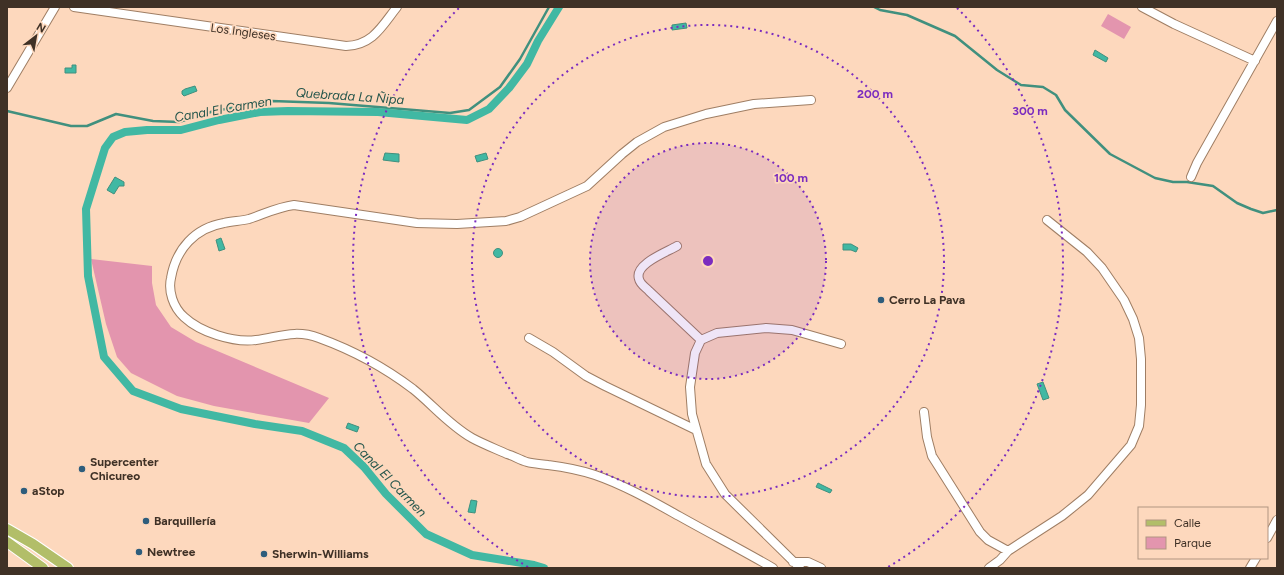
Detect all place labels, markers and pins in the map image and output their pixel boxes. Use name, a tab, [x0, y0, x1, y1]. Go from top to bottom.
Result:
centre of rings	[701, 254, 715, 268]
place label: Cerro La Pava	[889, 293, 965, 307]
marker: Cerro La Pava	[876, 295, 886, 305]
place label: Supercenter Chicureo	[90, 455, 159, 483]
marker: Supercenter Chicureo	[77, 464, 87, 474]
place label: aStop	[32, 484, 65, 498]
marker: aStop	[19, 486, 29, 496]
place label: Barquillería	[154, 514, 216, 528]
marker: Barquillería	[141, 516, 151, 526]
place label: Newtree	[147, 545, 196, 559]
marker: Newtree	[134, 547, 144, 557]
place label: Sherwin-Williams	[272, 547, 369, 561]
marker: Sherwin-Williams	[259, 549, 269, 559]

